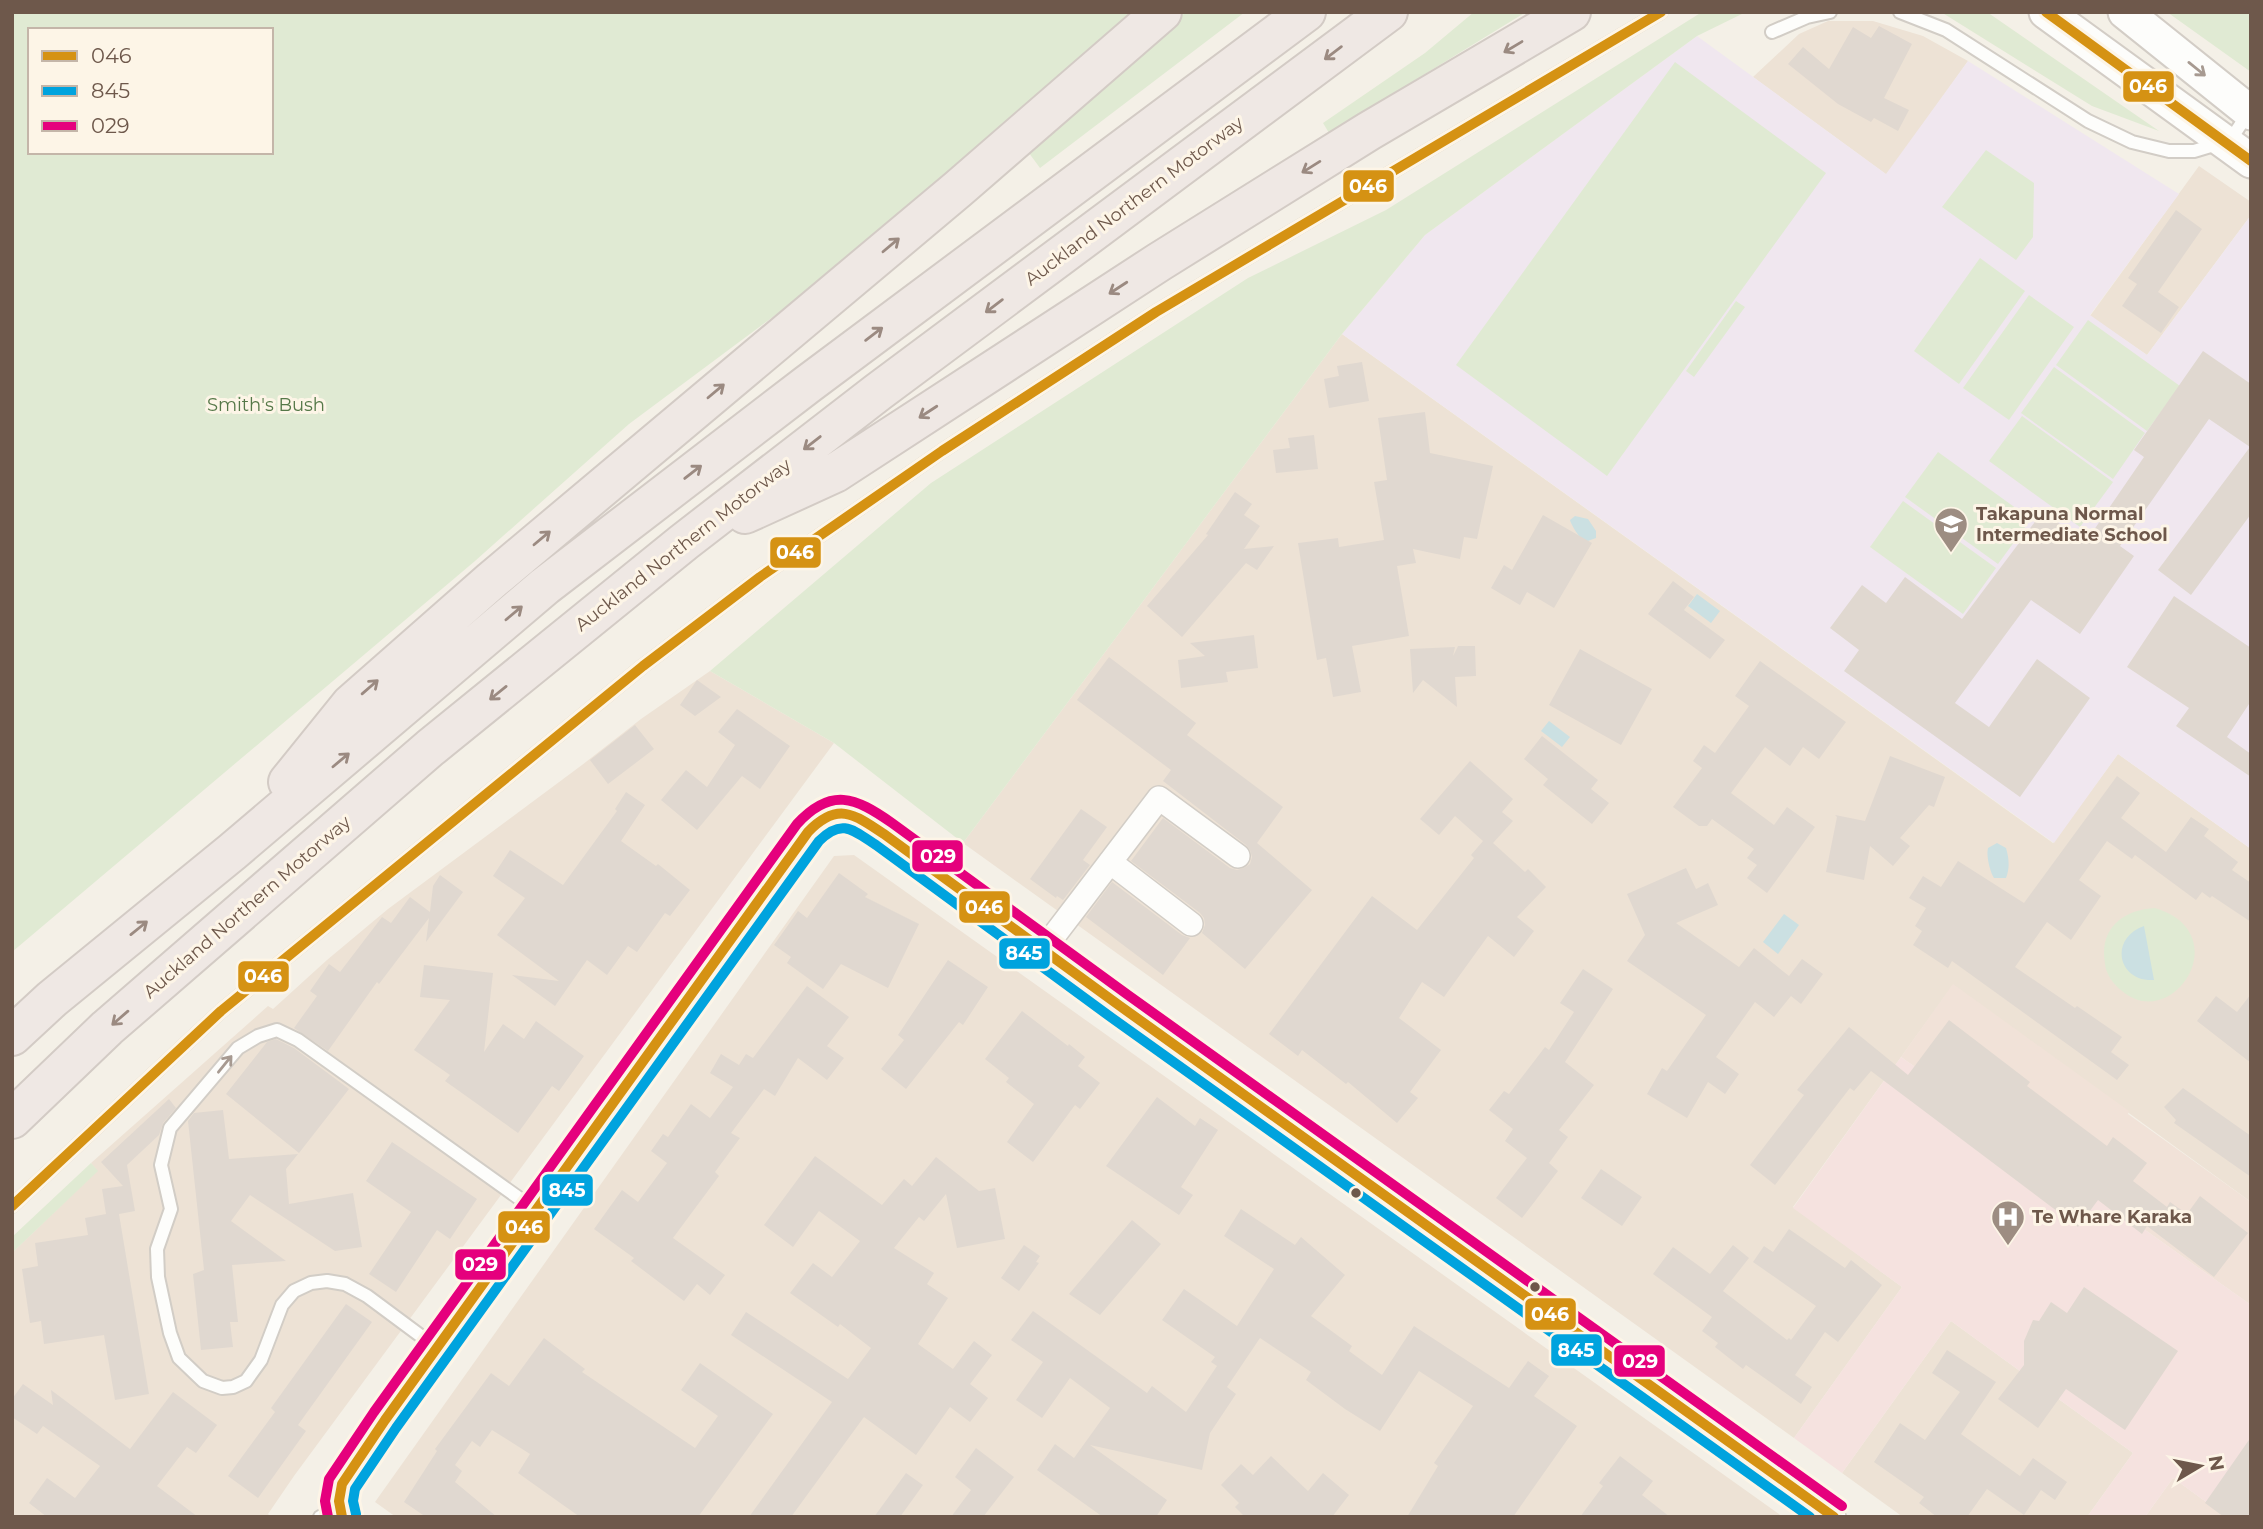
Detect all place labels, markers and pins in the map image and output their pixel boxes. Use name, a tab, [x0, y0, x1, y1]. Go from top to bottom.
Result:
place label: Takapuna Normal Intermediate School	[1976, 503, 2168, 546]
school or university icon: Takapuna Normal Intermediate School	[1932, 505, 1970, 554]
unlabelled marker	[1349, 1186, 1363, 1200]
hospital icon: Te Whare Karaka	[1989, 1198, 2027, 1247]
place label: Te Whare Karaka	[2032, 1206, 2192, 1228]
unlabelled marker	[1528, 1280, 1542, 1294]

